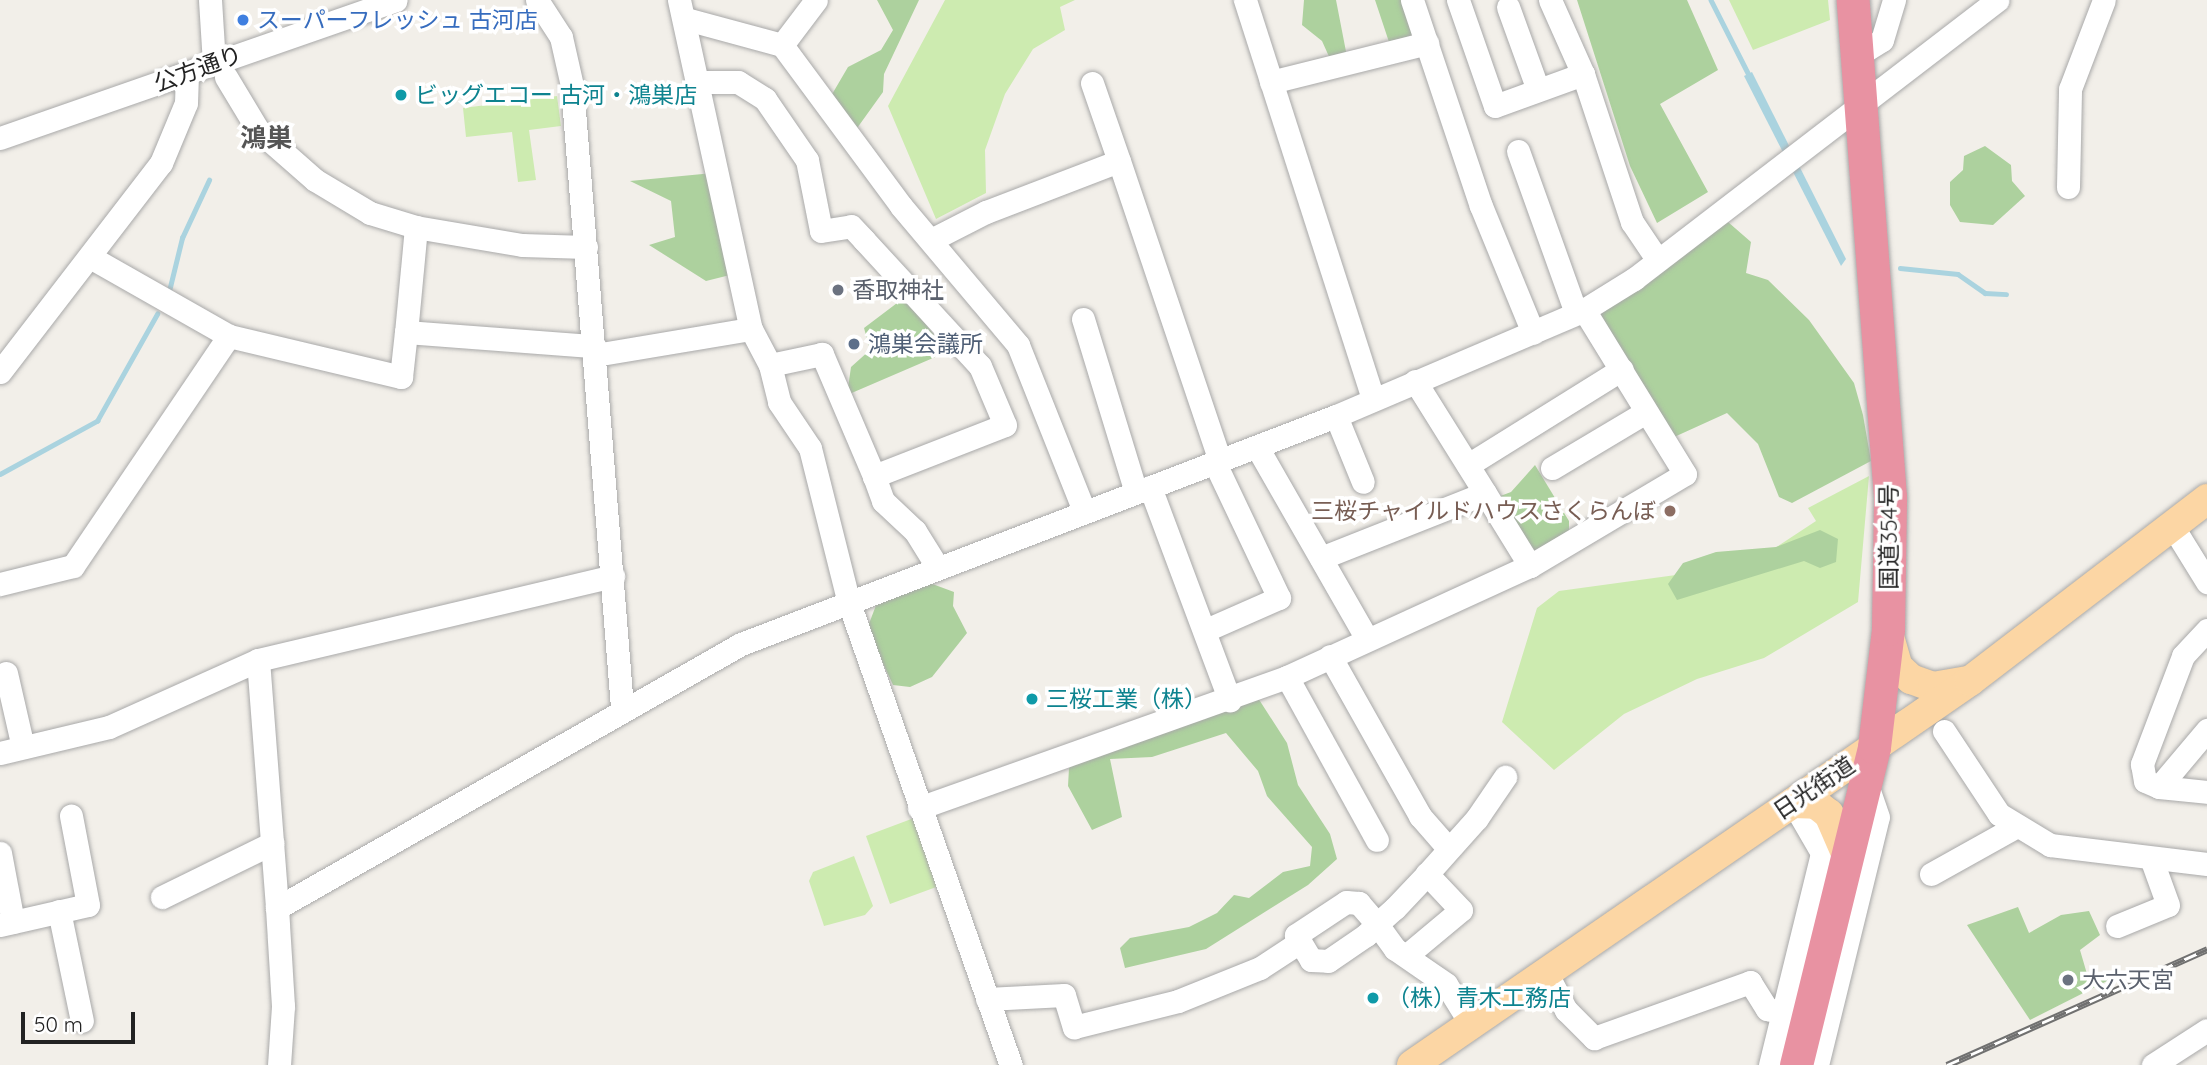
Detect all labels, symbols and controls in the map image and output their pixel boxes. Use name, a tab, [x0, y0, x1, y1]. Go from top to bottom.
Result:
place label: スーパーフレッシュ 古河店	[257, 6, 539, 34]
marker: スーパーフレッシュ 古河店	[235, 12, 251, 28]
street label: 公方通り	[150, 40, 246, 98]
place label: ビッグエコー 古河・鴻巣店	[415, 81, 697, 109]
marker: ビッグエコー 古河・鴻巣店	[393, 87, 409, 103]
district label: 鴻巣	[240, 122, 292, 154]
place label: 香取神社	[852, 276, 944, 304]
marker: 香取神社	[830, 282, 846, 298]
place label: 鴻巣会議所	[868, 330, 983, 358]
marker: 鴻巣会議所	[846, 336, 862, 352]
street label: 国道354号	[1875, 484, 1903, 590]
place label: 三桜チャイルドハウスさくらんぼ	[1311, 497, 1656, 525]
marker: 三桜チャイルドハウスさくらんぼ	[1662, 503, 1678, 519]
place label: 三桜工業（株）	[1046, 685, 1207, 713]
marker: 三桜工業（株）	[1024, 691, 1040, 707]
street label: 日光街道	[1768, 751, 1860, 825]
place label: 大六天宮	[2082, 966, 2174, 994]
marker: 大六天宮	[2060, 972, 2076, 988]
place label: （株）青木工務店	[1387, 984, 1571, 1012]
marker: （株）青木工務店	[1365, 990, 1381, 1006]
scale bar	[24, 998, 138, 1042]
text: 50 m	[34, 1011, 83, 1037]

